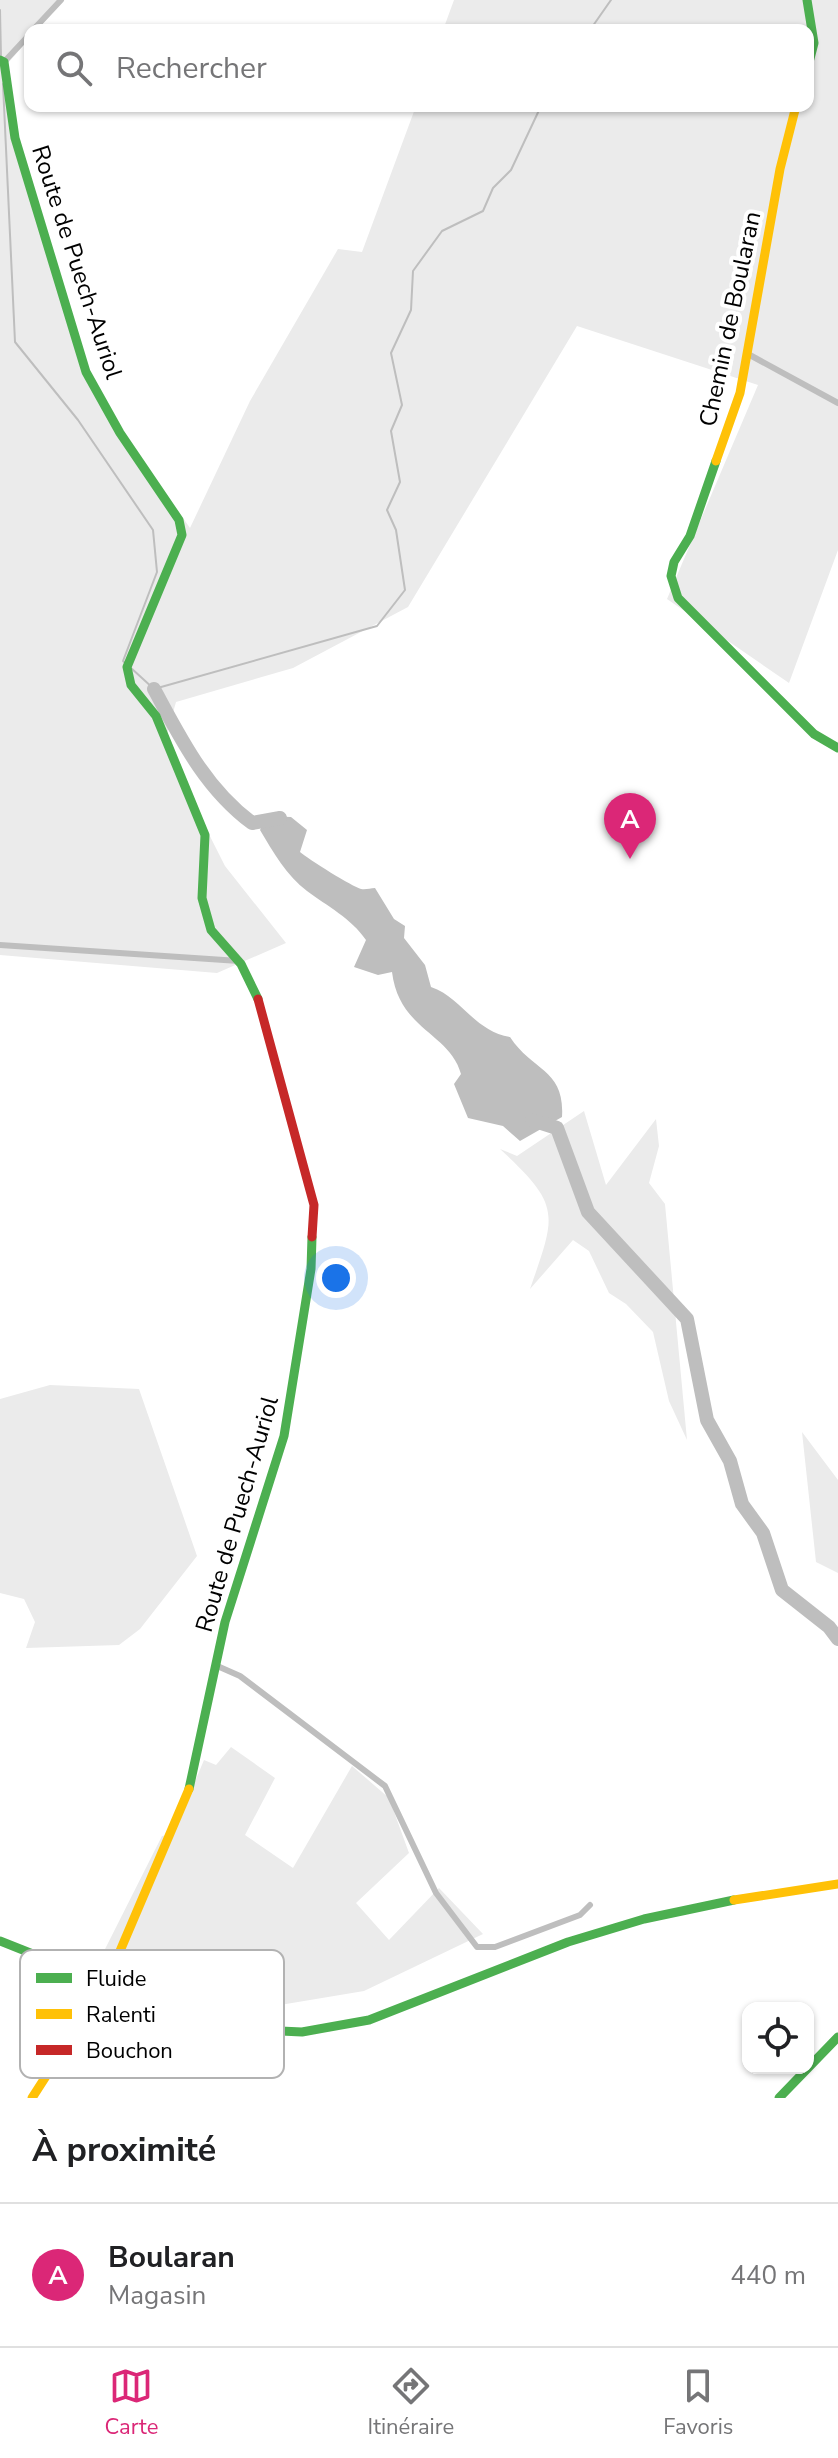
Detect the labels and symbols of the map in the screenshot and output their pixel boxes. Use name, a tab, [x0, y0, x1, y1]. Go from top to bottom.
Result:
street label: Route de Puech-Auriol	[24, 141, 130, 383]
street label: Chemin de Boularan	[692, 209, 768, 429]
pin: A	[604, 793, 656, 859]
your location	[316, 1258, 356, 1298]
street label: Route de Puech-Auriol	[188, 1392, 286, 1636]
legend	[20, 1950, 284, 2078]
text: Fluide	[86, 1964, 147, 1994]
text: Ralenti	[86, 2000, 156, 2030]
text: Bouchon	[86, 2036, 173, 2066]

